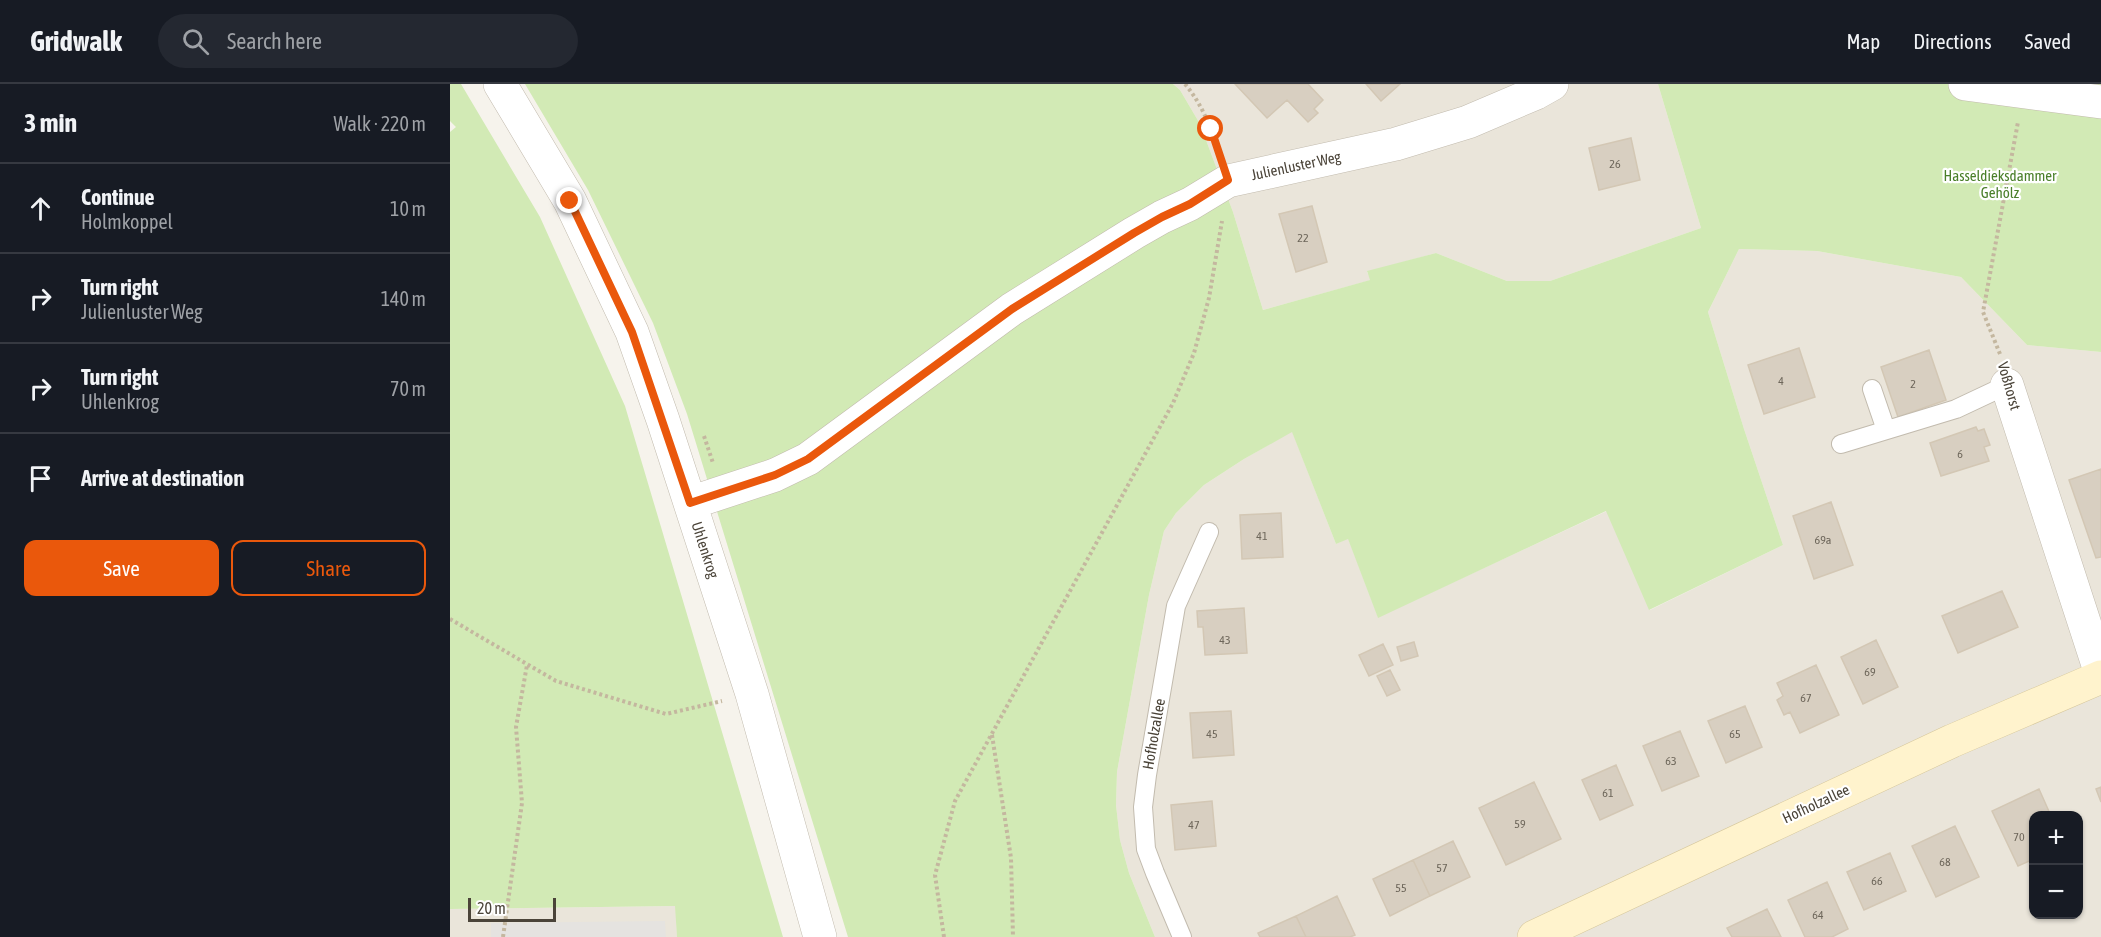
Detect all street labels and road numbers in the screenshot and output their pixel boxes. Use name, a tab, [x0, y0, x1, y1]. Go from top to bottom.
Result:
street label: Julienluster Weg	[1250, 148, 1343, 183]
street label: Voßhorst	[1995, 360, 2024, 412]
street label: Uhlenkrog	[688, 519, 723, 581]
street label: Hofholzallee	[1139, 697, 1168, 771]
street label: Hofholzallee	[1780, 781, 1852, 826]

